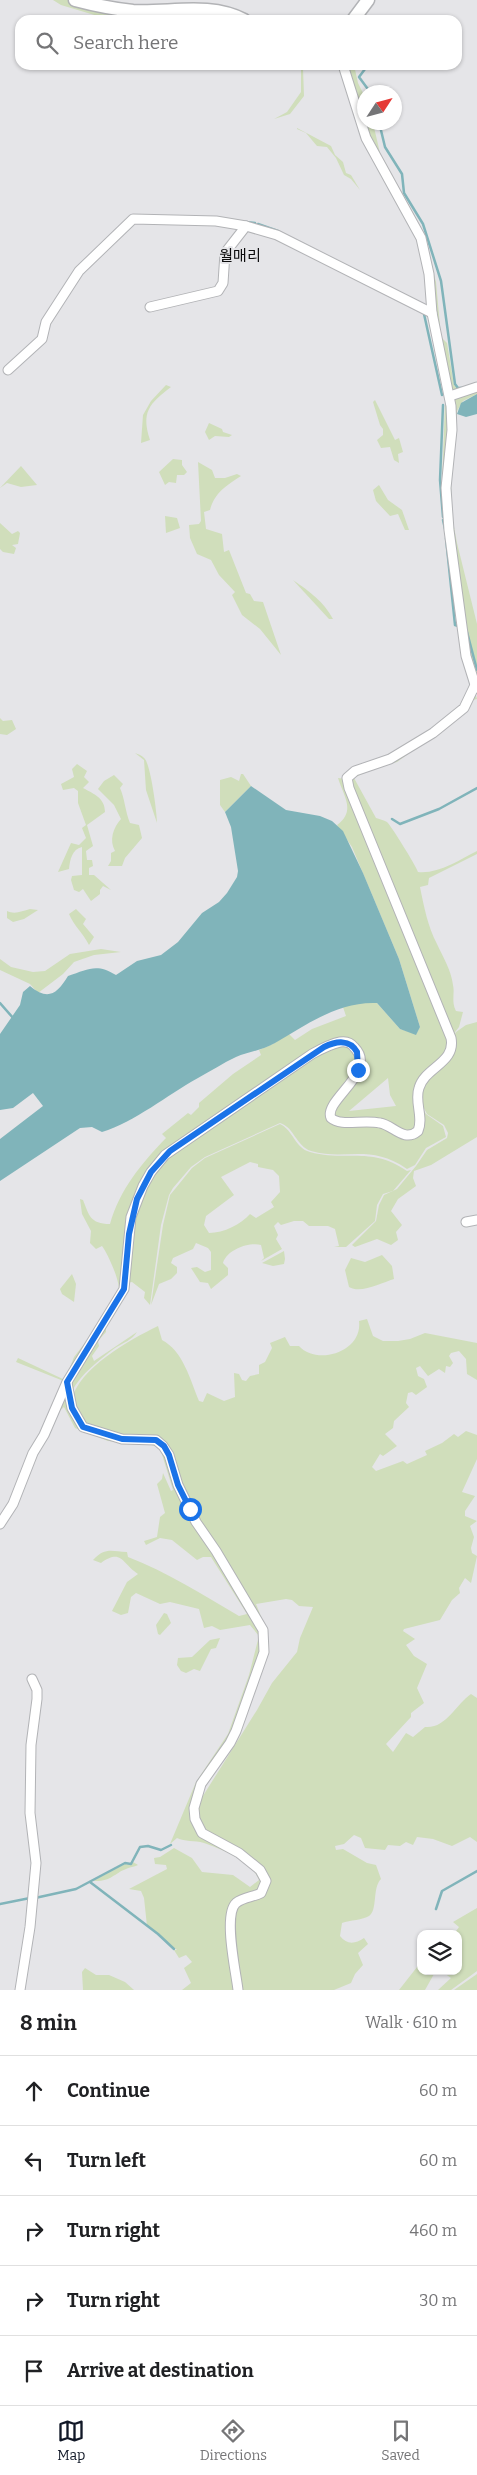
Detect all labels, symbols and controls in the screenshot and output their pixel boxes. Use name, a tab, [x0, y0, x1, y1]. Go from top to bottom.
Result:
search box	[15, 15, 462, 70]
icon: search	[33, 29, 61, 57]
text: Search here	[73, 31, 178, 54]
north arrow	[357, 85, 402, 130]
district label: 월매리	[219, 247, 261, 265]
route end	[347, 1059, 370, 1082]
route start	[179, 1498, 202, 1521]
map controls	[417, 1930, 462, 1975]
button: layers	[417, 1930, 462, 1975]
text: 8 min	[20, 2010, 77, 2036]
text: Walk · 610 m	[365, 2013, 457, 2032]
icon: ahead	[20, 2077, 48, 2105]
text: Continue	[67, 2079, 150, 2102]
text: 60 m	[419, 2081, 457, 2100]
icon: left	[20, 2147, 48, 2175]
text: Turn left	[67, 2149, 146, 2172]
text: 60 m	[419, 2151, 457, 2170]
icon: right	[20, 2217, 48, 2245]
text: Turn right	[67, 2219, 160, 2242]
text: 460 m	[410, 2221, 457, 2240]
icon: right	[20, 2287, 48, 2315]
text: Turn right	[67, 2289, 160, 2312]
text: 30 m	[419, 2291, 457, 2310]
icon: arrive	[20, 2357, 48, 2385]
text: Arrive at destination	[67, 2359, 254, 2382]
tab: Map	[57, 2417, 85, 2464]
tab: Directions	[200, 2417, 267, 2464]
tab: Saved	[381, 2417, 420, 2464]

